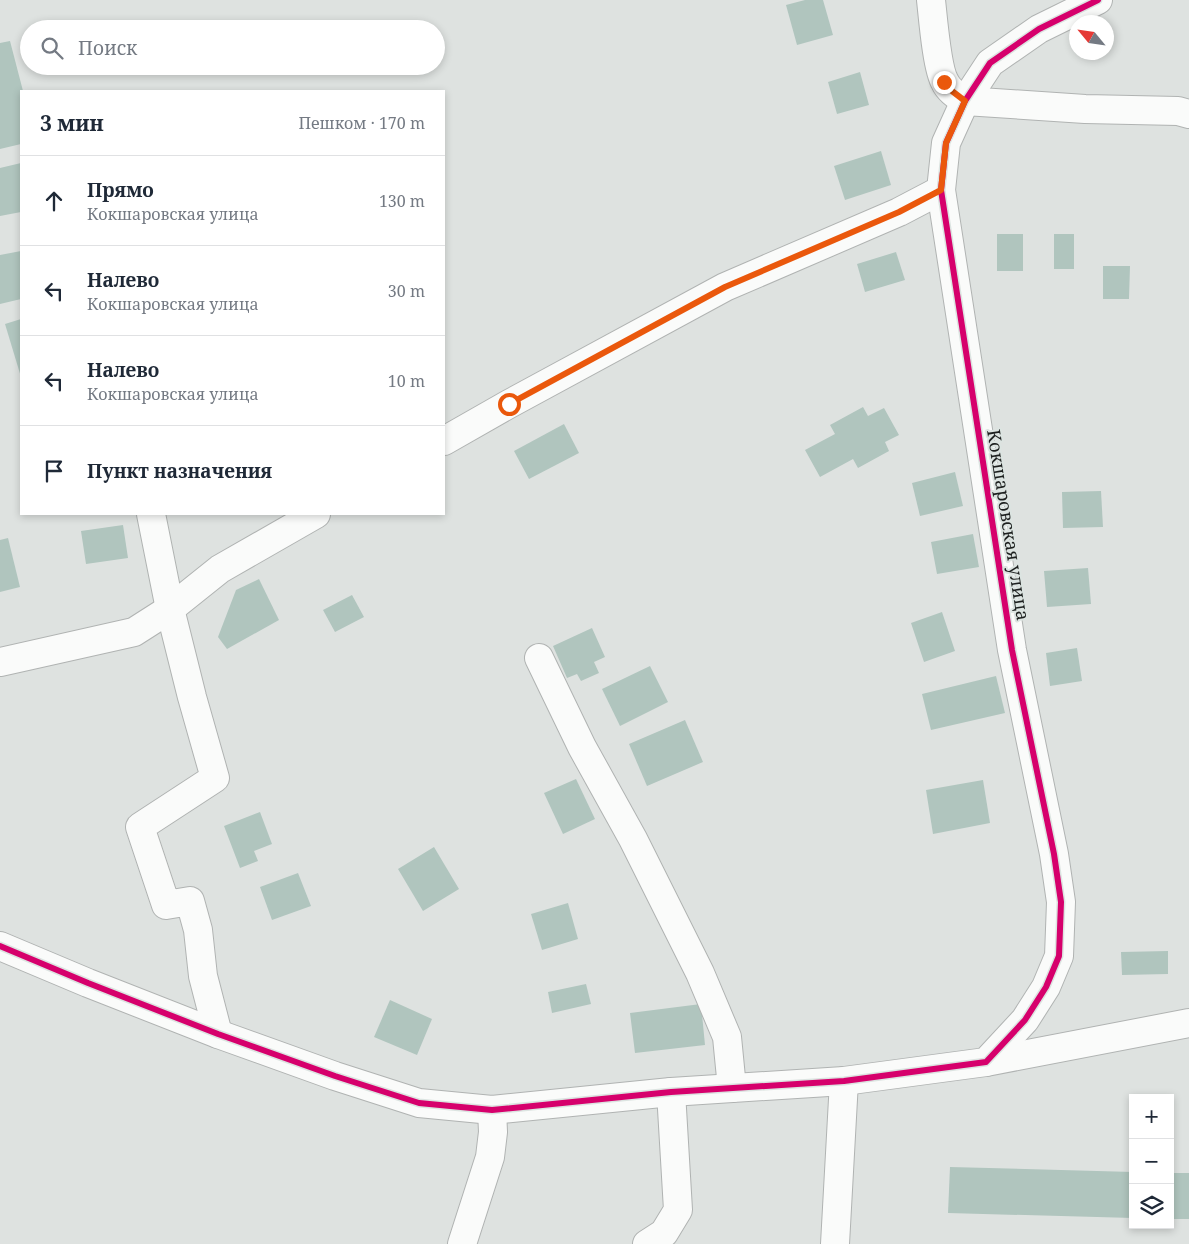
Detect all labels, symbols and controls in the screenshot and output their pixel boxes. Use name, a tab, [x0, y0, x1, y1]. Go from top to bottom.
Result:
north arrow	[1069, 15, 1114, 60]
search box	[20, 20, 445, 75]
icon: search	[38, 34, 66, 62]
text: Поиск	[78, 35, 137, 61]
route end	[933, 71, 956, 94]
text: 3 мин	[40, 109, 104, 137]
text: Пешком · 170 m	[298, 112, 425, 134]
text: Прямо	[87, 177, 154, 203]
icon: ahead	[40, 187, 68, 215]
text: 130 m	[379, 190, 425, 212]
text: Кокшаровская улица	[87, 203, 259, 225]
text: Налево	[87, 267, 159, 293]
icon: left	[40, 277, 68, 305]
text: 30 m	[388, 280, 425, 302]
text: Кокшаровская улица	[87, 293, 259, 315]
text: Налево	[87, 357, 159, 383]
icon: left	[40, 367, 68, 395]
text: 10 m	[388, 370, 425, 392]
text: Кокшаровская улица	[87, 383, 259, 405]
route start	[498, 393, 521, 416]
street label: Кокшаровская улица	[982, 428, 1036, 622]
icon: arrive	[40, 457, 68, 485]
text: Пункт назначения	[87, 458, 272, 484]
map controls	[1129, 1094, 1174, 1229]
button: +	[1129, 1094, 1174, 1139]
button: −	[1129, 1139, 1174, 1184]
button: layers	[1129, 1184, 1174, 1229]

